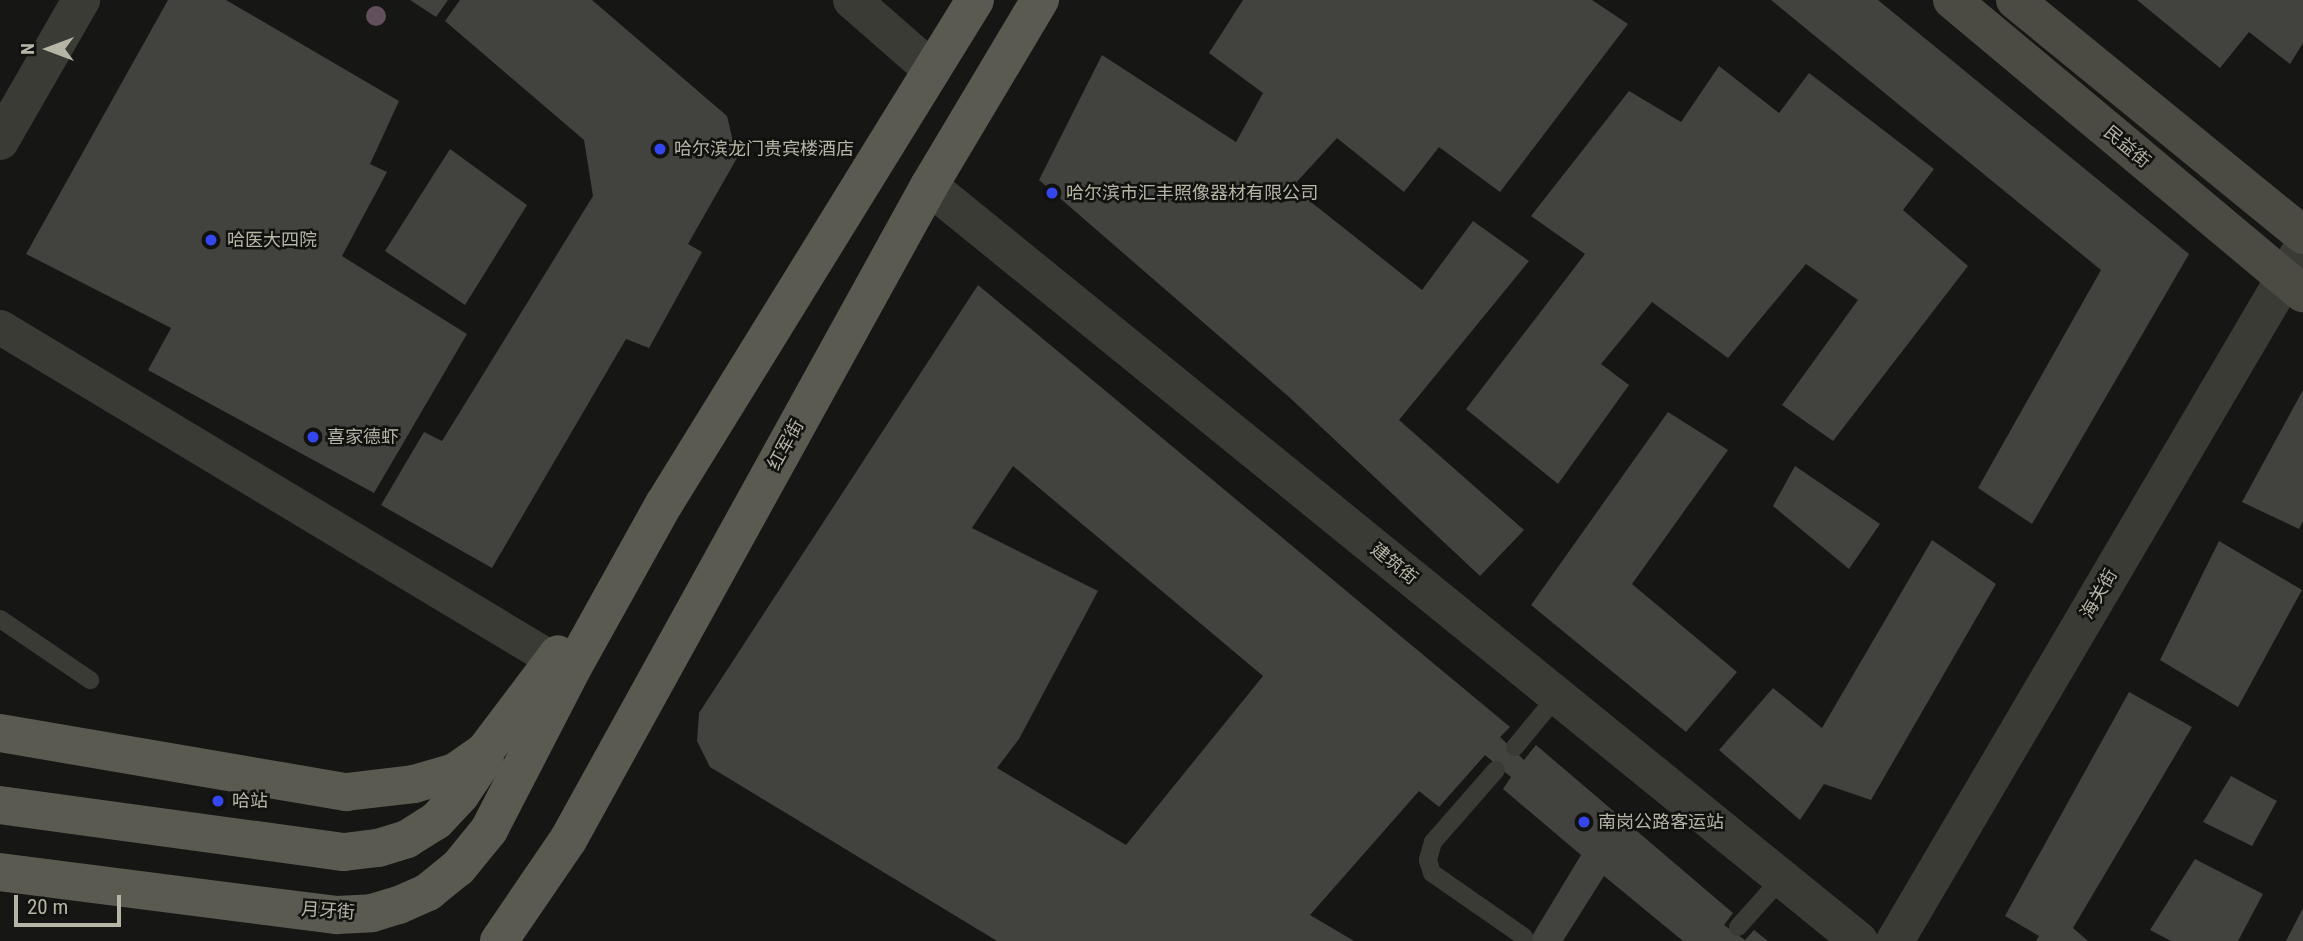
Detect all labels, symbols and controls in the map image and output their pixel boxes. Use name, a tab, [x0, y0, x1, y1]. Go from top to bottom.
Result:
north arrow	[14, 14, 84, 84]
text: N	[16, 43, 39, 55]
street label: 民益街	[2099, 121, 2155, 173]
place label: 哈尔滨龙门贵宾楼酒店	[674, 138, 854, 160]
marker: 哈尔滨龙门贵宾楼酒店	[652, 141, 668, 157]
place label: 哈尔滨市汇丰照像器材有限公司	[1066, 182, 1318, 204]
marker: 哈尔滨市汇丰照像器材有限公司	[1044, 185, 1060, 201]
place label: 哈医大四院	[227, 229, 317, 251]
marker: 哈医大四院	[201, 230, 221, 250]
street label: 红军街	[763, 416, 809, 474]
place label: 喜家德虾	[327, 426, 399, 448]
marker: 喜家德虾	[305, 429, 321, 445]
street label: 建筑街	[1366, 539, 1422, 589]
street label: 海关街	[2076, 565, 2122, 623]
place label: 哈站	[232, 790, 268, 812]
marker: 哈站	[210, 793, 226, 809]
place label: 南岗公路客运站	[1598, 811, 1724, 833]
marker: 南岗公路客运站	[1576, 814, 1592, 830]
scale bar	[18, 881, 124, 925]
text: 20 m	[27, 895, 68, 919]
street label: 月牙街	[300, 898, 356, 924]

